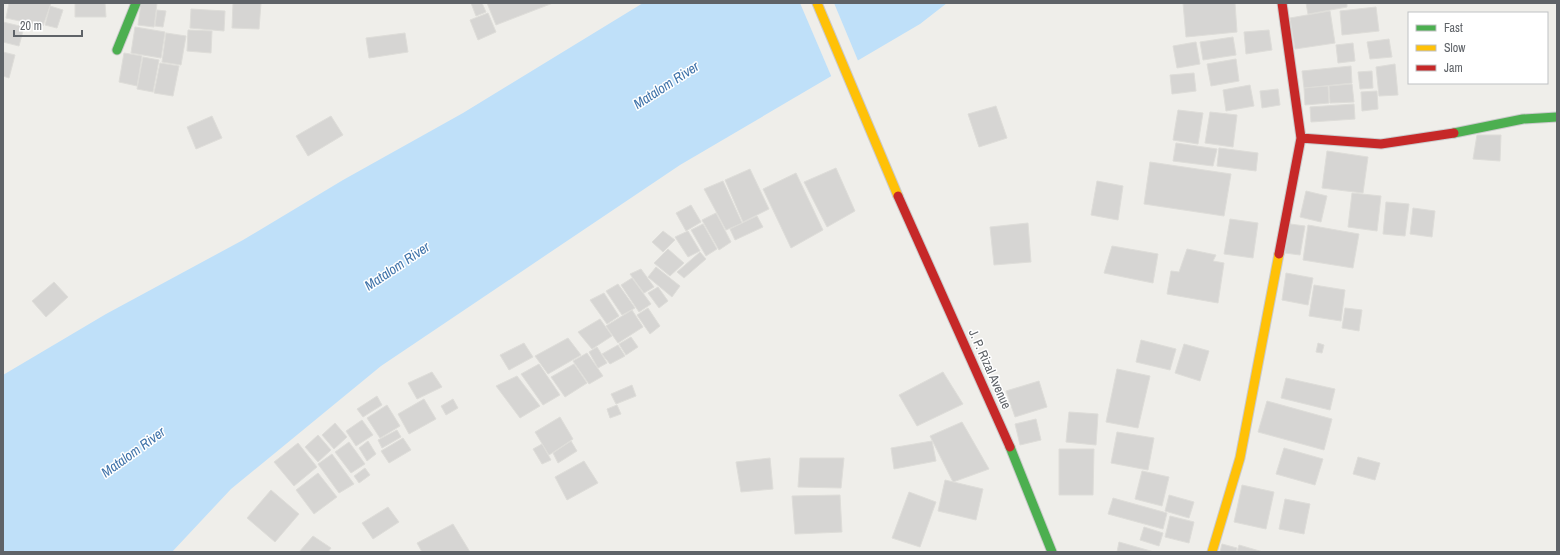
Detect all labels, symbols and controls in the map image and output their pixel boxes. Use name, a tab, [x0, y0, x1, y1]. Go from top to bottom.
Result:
scale bar	[14, 12, 82, 38]
legend	[1408, 12, 1548, 84]
text: 20 m	[20, 18, 42, 34]
text: Fast	[1444, 20, 1463, 36]
text: Slow	[1444, 40, 1466, 56]
water label: Matalom River	[630, 56, 703, 113]
text: Jam	[1444, 60, 1463, 76]
water label: Matalom River	[361, 237, 434, 294]
street label: J. P. Rizal Avenue	[965, 326, 1015, 412]
water label: Matalom River	[98, 422, 169, 481]

